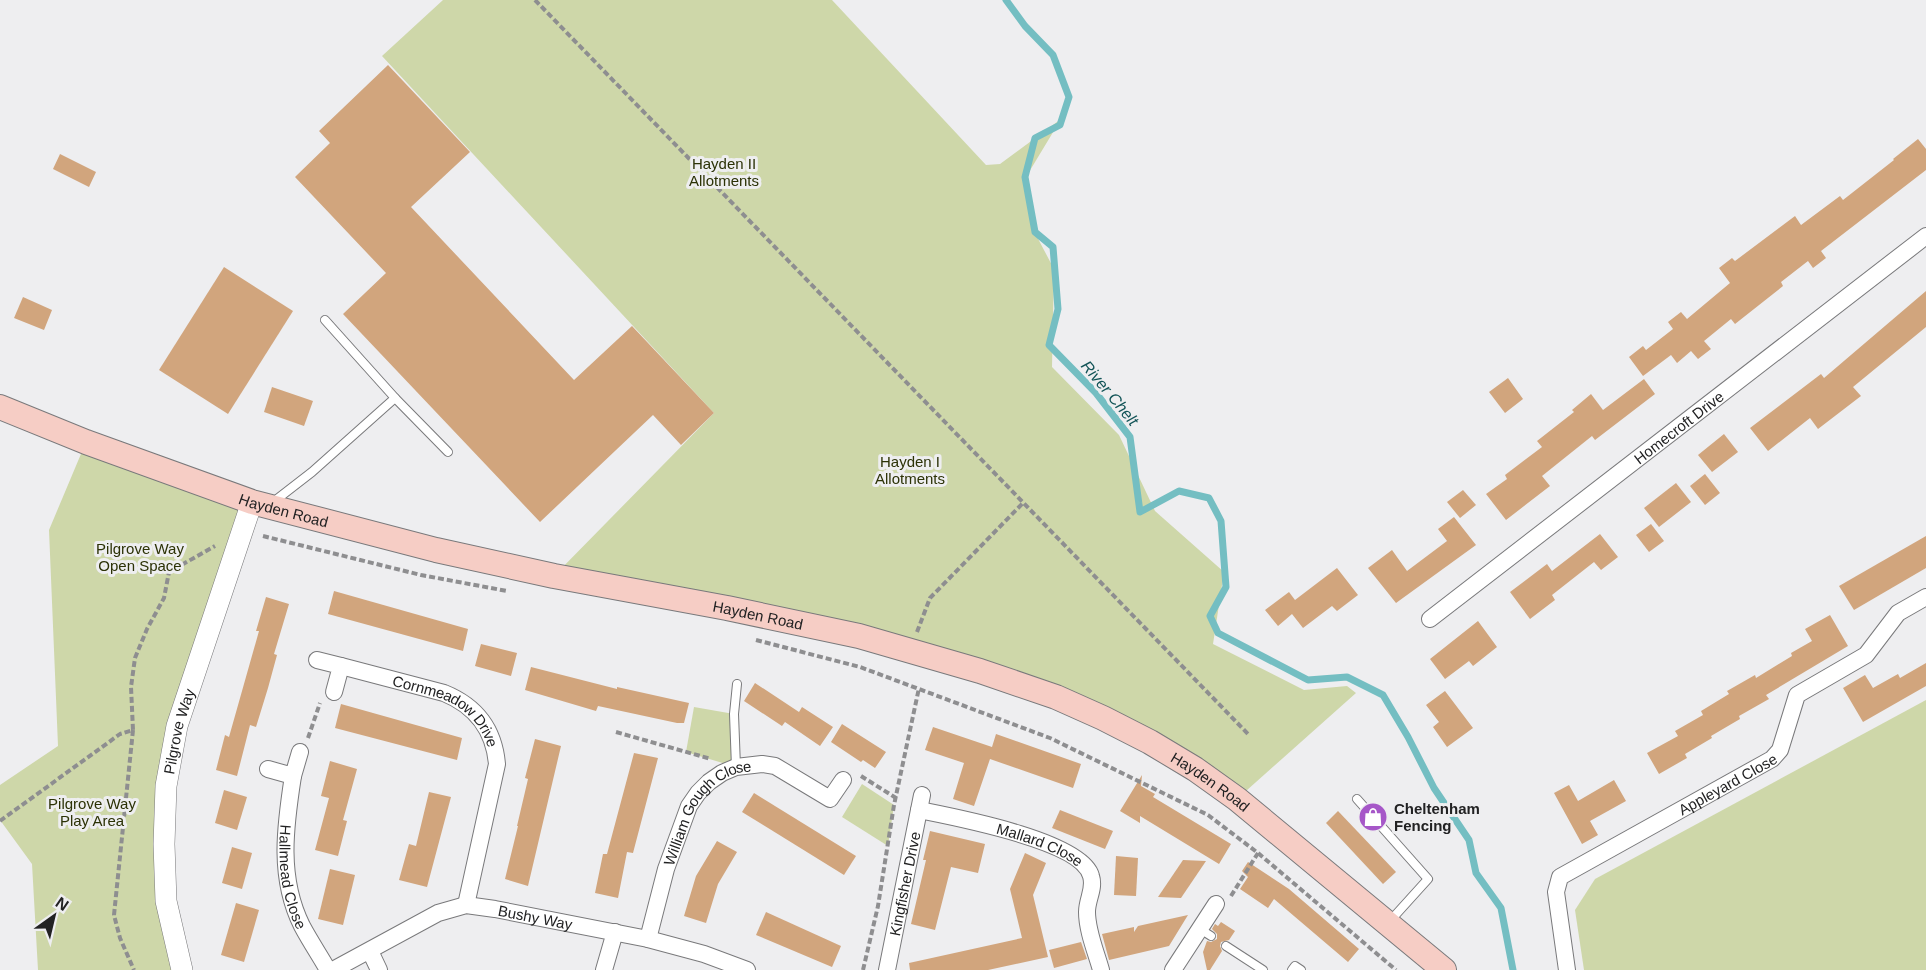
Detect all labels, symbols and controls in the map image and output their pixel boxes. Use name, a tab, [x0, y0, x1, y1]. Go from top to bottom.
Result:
park label: Hayden II Allotments	[689, 155, 759, 189]
water label: River Chelt	[1078, 357, 1142, 429]
street label: Homecroft Drive	[1630, 387, 1727, 467]
park label: Hayden I Allotments	[875, 453, 945, 487]
street label: Hayden Road	[237, 490, 330, 530]
park label: Pilgrove Way Open Space	[96, 540, 184, 574]
street label: Hayden Road	[712, 597, 805, 632]
street label: Cornmeadow Drive	[391, 671, 502, 749]
street label: Pilgrove Way	[160, 686, 198, 776]
street label: Hayden Road	[1168, 748, 1253, 814]
street label: Appleyard Close	[1675, 750, 1780, 818]
street label: William Gough Close	[660, 757, 752, 868]
park label: Pilgrove Way Play Area	[48, 795, 136, 829]
place label: Cheltenham Fencing	[1394, 800, 1480, 834]
shop icon: Cheltenham Fencing	[1357, 801, 1389, 833]
street label: Mallard Close	[995, 819, 1087, 869]
street label: Hallmead Close	[277, 824, 311, 932]
street label: Kingfisher Drive	[886, 830, 923, 937]
north arrow	[24, 886, 84, 946]
text: N	[53, 894, 72, 914]
street label: Bushy Way	[497, 901, 574, 933]

